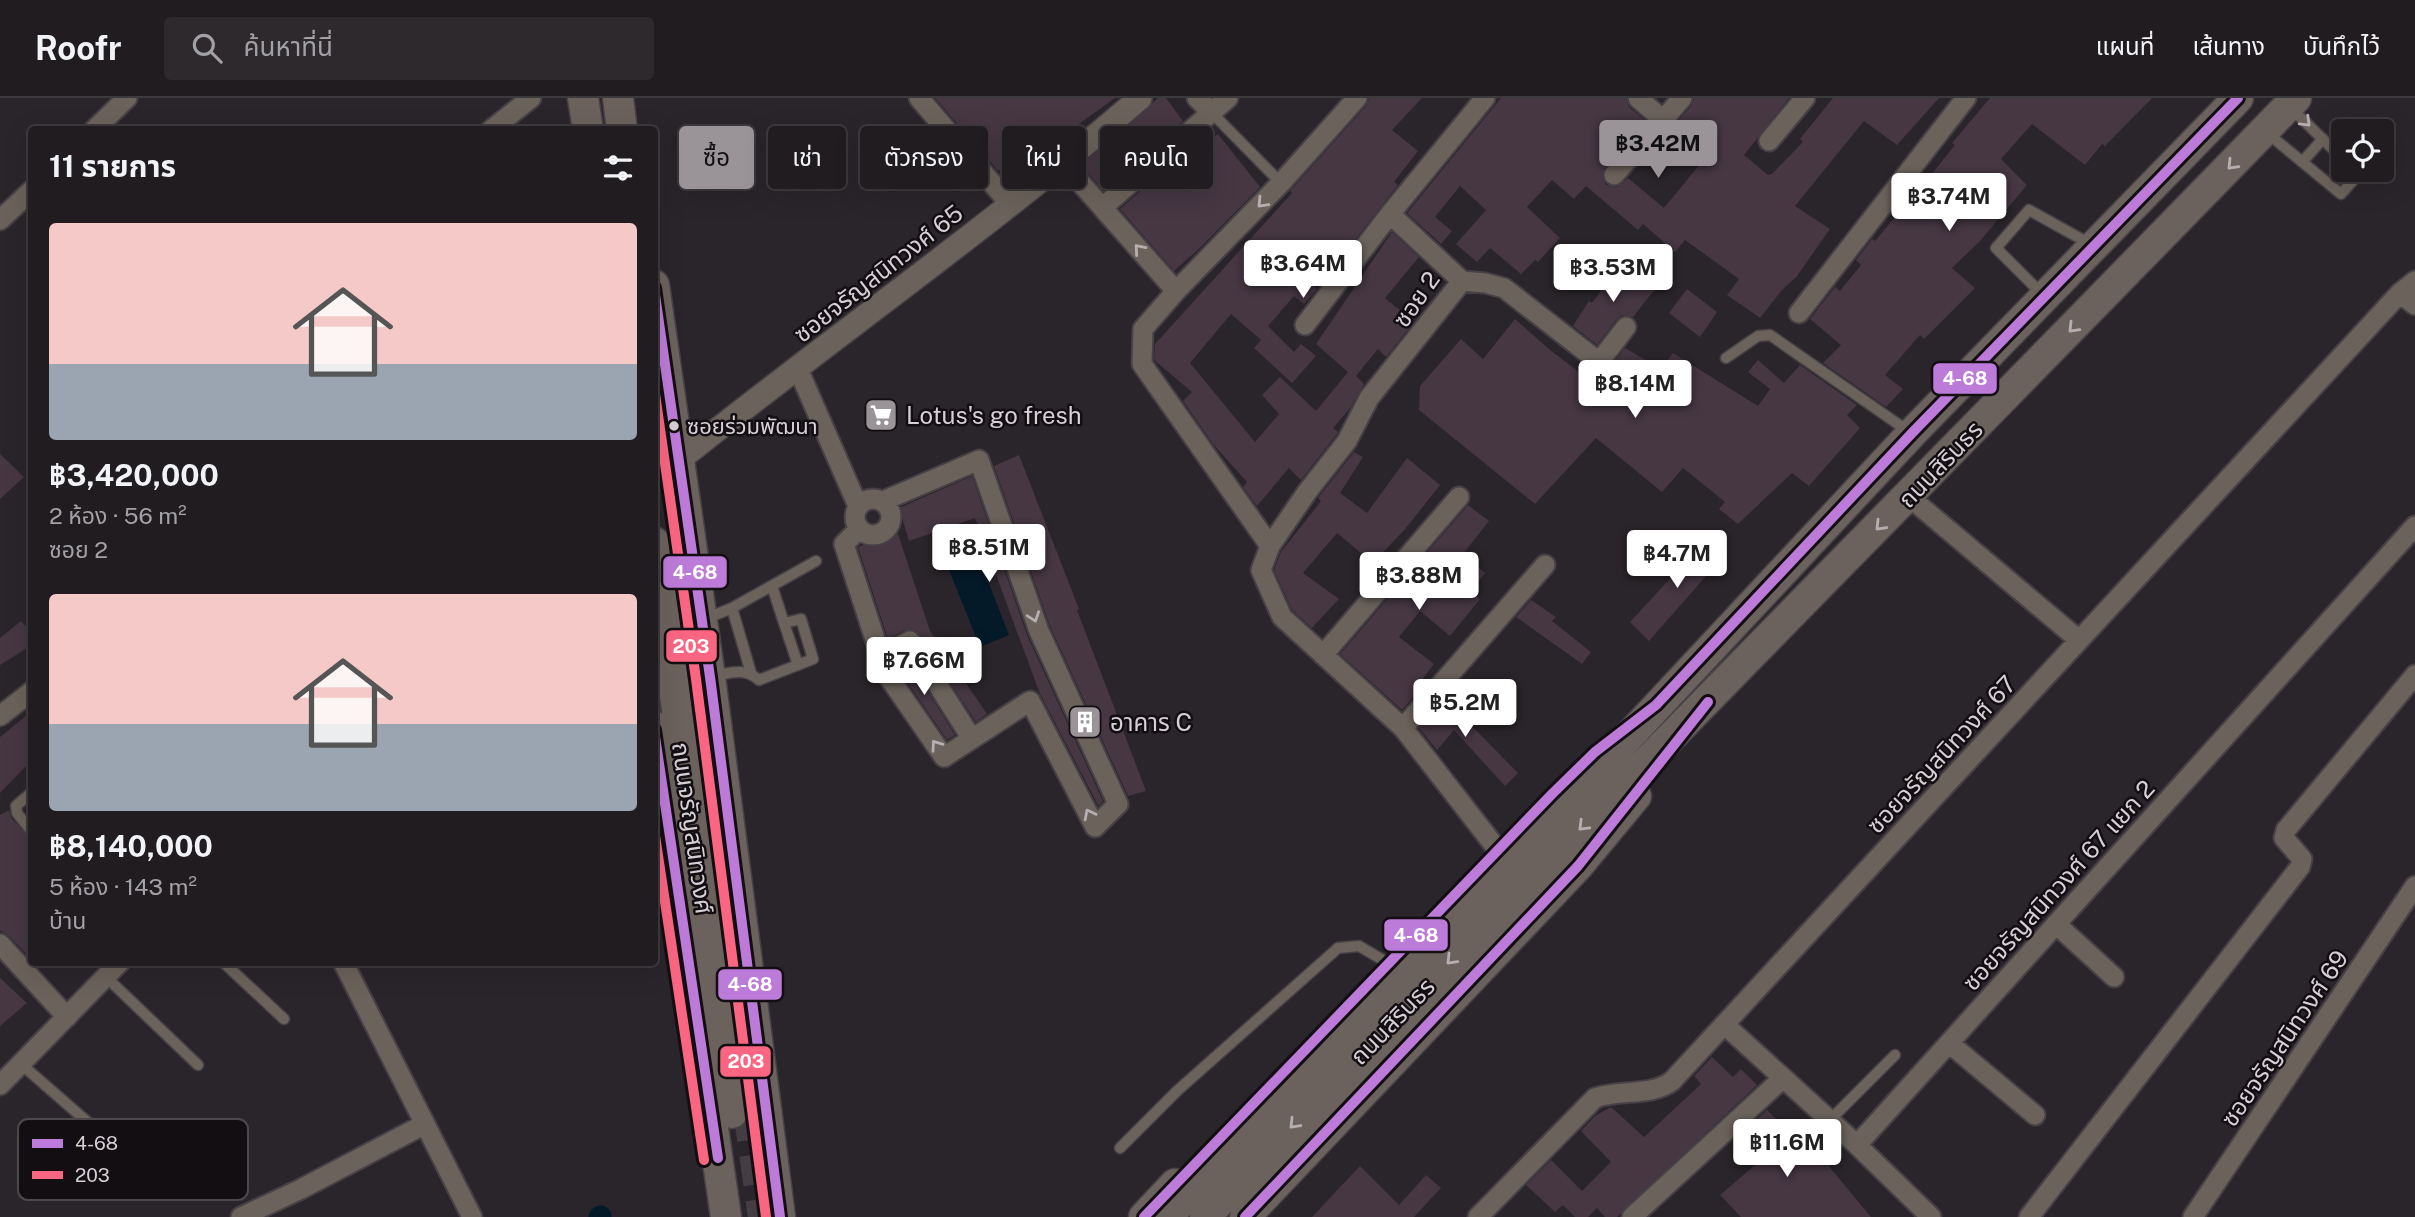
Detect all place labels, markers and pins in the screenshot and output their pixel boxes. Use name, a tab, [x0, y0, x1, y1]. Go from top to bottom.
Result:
pin: ฿3.42M	[1601, 120, 1715, 180]
pin: ฿3.74M	[1892, 174, 2006, 233]
pin: ฿3.64M	[1246, 240, 1360, 300]
pin: ฿3.53M	[1556, 244, 1670, 304]
pin: ฿8.14M	[1578, 360, 1692, 420]
supermarket icon: Lotus's go fresh	[862, 396, 900, 434]
place label: Lotus's go fresh	[906, 401, 1082, 429]
place label: ซอยร่วมพัฒนา	[687, 413, 818, 439]
marker: ซอยร่วมพัฒนา	[667, 419, 681, 433]
pin: ฿8.51M	[932, 524, 1046, 584]
pin: ฿4.7M	[1628, 531, 1726, 590]
pin: ฿3.88M	[1362, 552, 1476, 612]
pin: ฿7.66M	[867, 638, 981, 697]
pin: ฿5.2M	[1416, 680, 1514, 739]
building icon: อาคาร C	[1066, 703, 1104, 741]
place label: อาคาร C	[1110, 708, 1192, 736]
pin: ฿11.6M	[1730, 1119, 1844, 1179]

